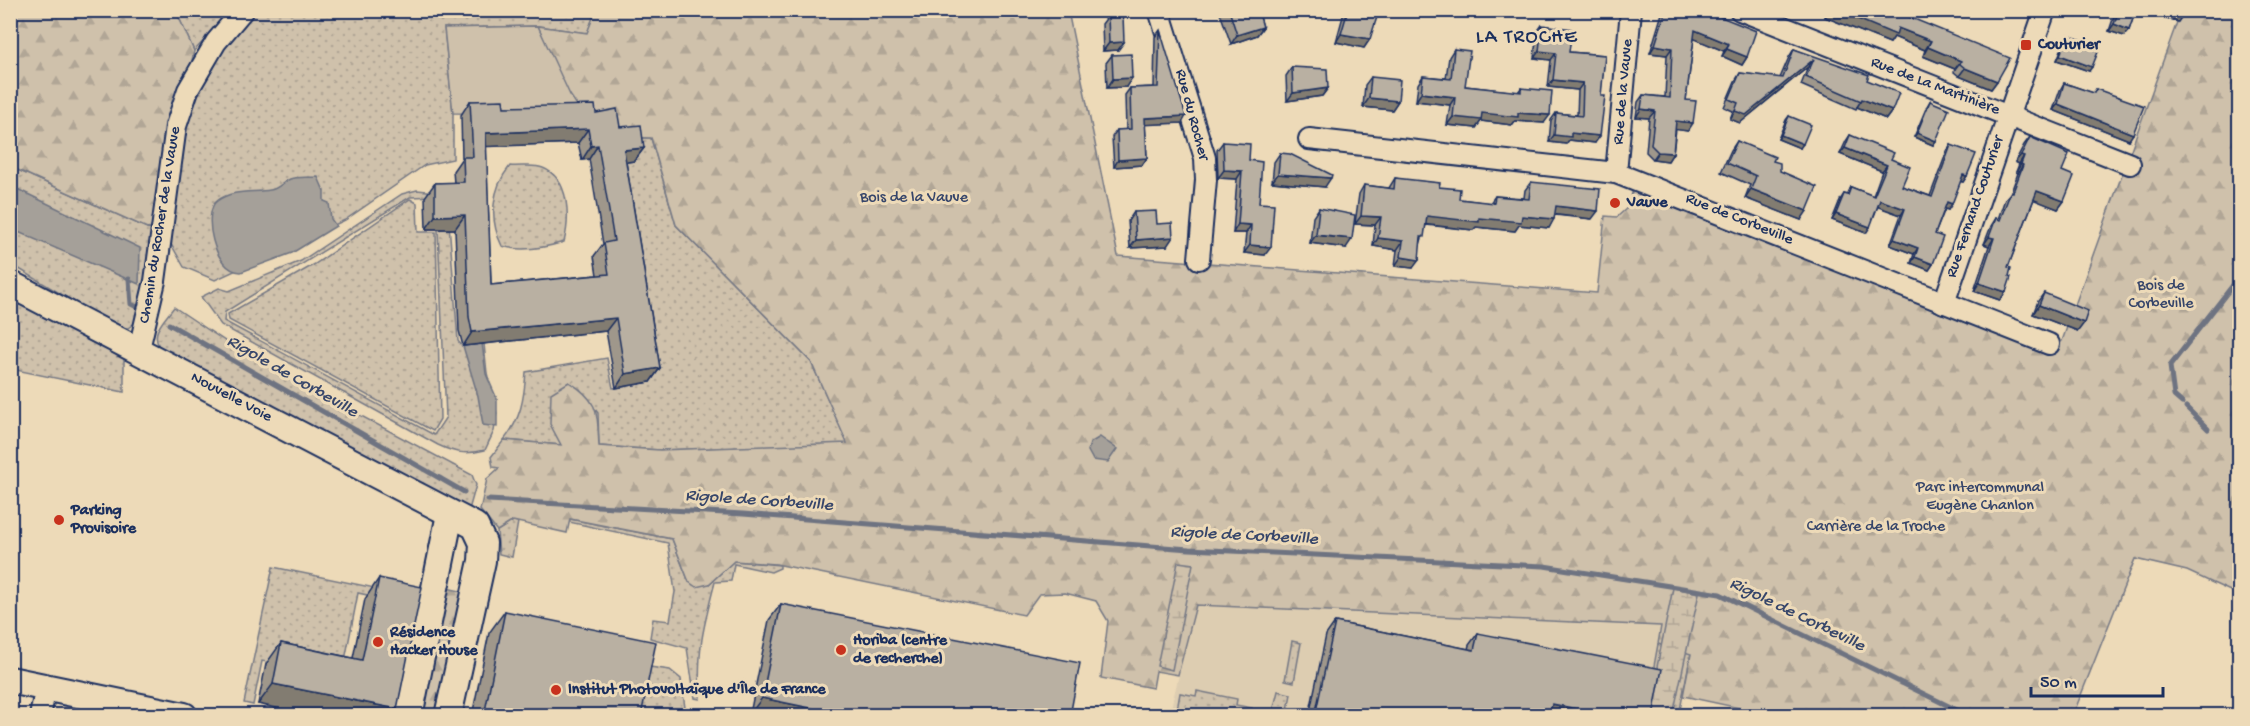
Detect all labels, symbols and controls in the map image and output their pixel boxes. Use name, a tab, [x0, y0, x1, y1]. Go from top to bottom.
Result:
district label: LA TROCHE	[1476, 27, 1578, 50]
place label: Couturier	[2037, 36, 2102, 55]
street label: Rue de la Vauve	[1610, 38, 1638, 146]
marker: Couturier	[2019, 38, 2033, 52]
street label: Rue de La Martinière	[1868, 54, 2003, 121]
street label: Rue du Rocher	[1170, 68, 1213, 164]
street label: Chemin du Rocher de la Vauve	[136, 124, 186, 325]
street label: Rue Fernand Couturier	[1943, 132, 2010, 280]
park label: Bois de la Vauve	[859, 189, 969, 208]
street label: Rue de Corbeville	[1682, 190, 1796, 251]
place label: Vauve	[1626, 194, 1668, 213]
marker: Vauve	[1608, 196, 1622, 210]
park label: Bois de Corbeville	[2128, 277, 2194, 314]
water label: Rigole de Corbeville	[223, 331, 362, 423]
street label: Nouvelle Voie	[187, 369, 276, 428]
park label: Parc intercommunal Eugène Chanlon	[1915, 479, 2044, 516]
water label: Rigole de Corbeville	[685, 485, 834, 517]
place label: Parking Provisoire	[70, 502, 137, 539]
marker: Parking Provisoire	[52, 513, 66, 527]
park label: Carrière de la Troche	[1807, 518, 1946, 537]
water label: Rigole de Corbeville	[1170, 522, 1319, 550]
water label: Rigole de Corbeville	[1726, 573, 1869, 657]
place label: Résidence Hacker House	[389, 624, 478, 661]
place label: Horiba (centre de recherche)	[853, 632, 948, 669]
marker: Résidence Hacker House	[371, 635, 385, 649]
marker: Horiba (centre de recherche)	[834, 643, 848, 657]
scale bar	[2031, 660, 2163, 698]
text: 50 m	[2040, 673, 2077, 694]
place label: Institut Photovoltaïque d'Île de France	[568, 680, 826, 700]
marker: Institut Photovoltaïque d'Île de France	[549, 683, 563, 697]

